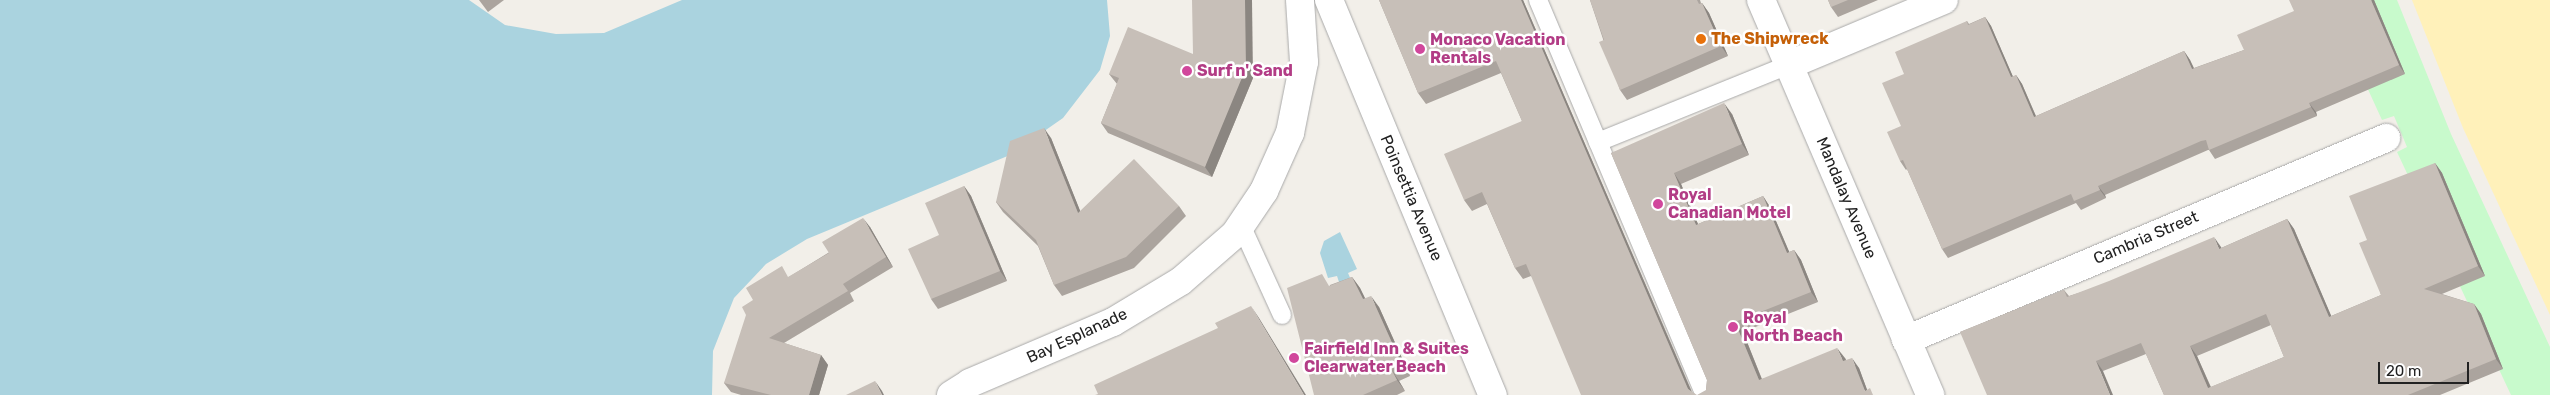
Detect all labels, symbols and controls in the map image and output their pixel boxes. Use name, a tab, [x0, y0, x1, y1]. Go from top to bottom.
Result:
place label: The Shipwreck	[1711, 29, 1828, 49]
place label: Monaco Vacation Rentals	[1430, 30, 1566, 68]
marker: The Shipwreck	[1695, 33, 1707, 45]
marker: Monaco Vacation Rentals	[1414, 43, 1426, 55]
place label: Surf n' Sand	[1197, 61, 1293, 81]
marker: Surf n' Sand	[1181, 65, 1193, 77]
street label: Poinsettia Avenue	[1376, 132, 1446, 264]
street label: Mandalay Avenue	[1812, 134, 1880, 262]
place label: Royal Canadian Motel	[1668, 185, 1791, 223]
marker: Royal Canadian Motel	[1652, 198, 1664, 210]
street label: Cambria Street	[2091, 207, 2201, 269]
street label: Bay Esplanade	[1023, 304, 1131, 368]
place label: Royal North Beach	[1743, 308, 1843, 346]
marker: Royal North Beach	[1727, 321, 1739, 333]
place label: Fairfield Inn & Suites Clearwater Beach	[1304, 339, 1469, 377]
marker: Fairfield Inn & Suites Clearwater Beach	[1288, 352, 1300, 364]
scale bar	[2380, 352, 2471, 384]
text: 20 m	[2386, 362, 2421, 380]

